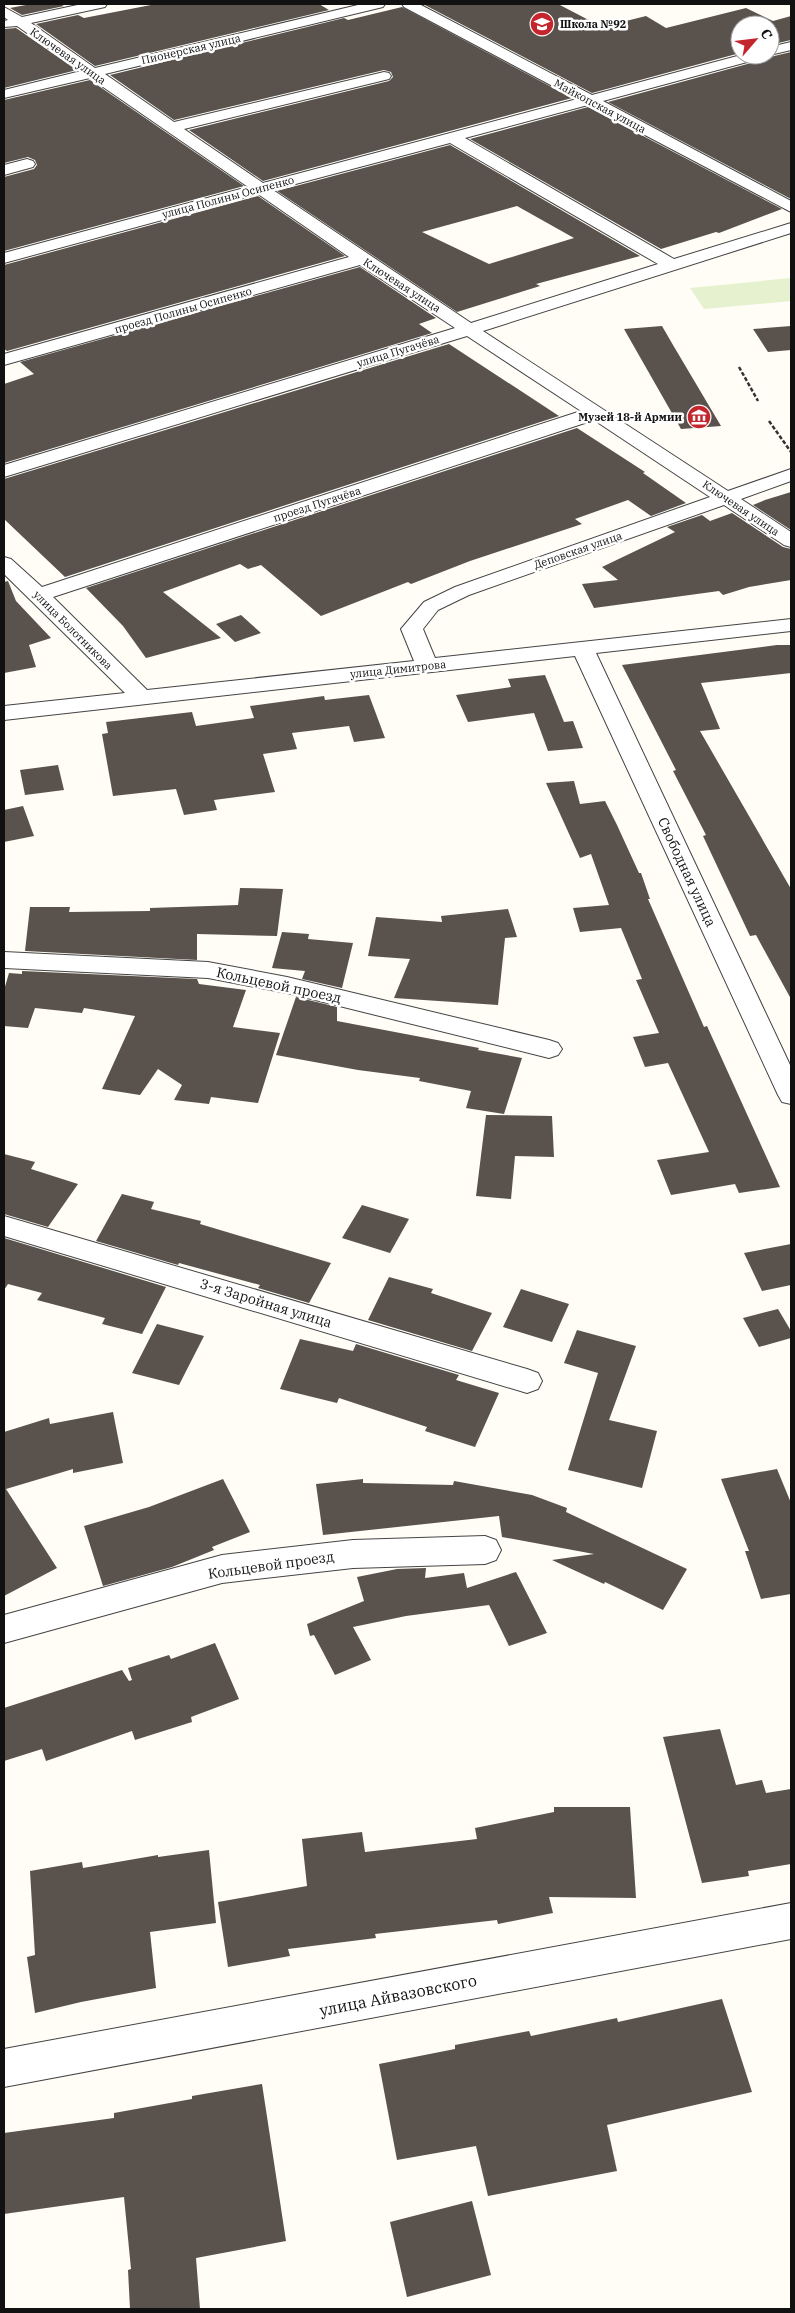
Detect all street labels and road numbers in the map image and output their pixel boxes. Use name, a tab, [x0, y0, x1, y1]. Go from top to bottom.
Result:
street label: Ключевая улица	[27, 25, 109, 87]
street label: Пионерская улица	[140, 31, 242, 67]
street label: Майкопская улица	[552, 76, 648, 136]
street label: улица Полины Осипенко	[160, 173, 296, 221]
street label: Ключевая улица	[361, 255, 443, 315]
street label: проезд Полины Осипенко	[113, 284, 253, 336]
street label: улица Пугачёва	[355, 332, 441, 370]
street label: Ключевая улица	[700, 477, 782, 539]
street label: проезд Пугачёва	[271, 483, 363, 525]
street label: Деповская улица	[532, 528, 624, 572]
street label: улица Болотникова	[31, 588, 115, 672]
street label: улица Димитрова	[349, 657, 447, 681]
street label: Свободная улица	[654, 814, 720, 930]
street label: Кольцевой проезд	[215, 963, 343, 1007]
street label: 3-я Заройная улица	[198, 1274, 334, 1332]
street label: Кольцевой проезд	[207, 1547, 336, 1583]
street label: улица Айвазовского	[318, 1970, 478, 2020]

